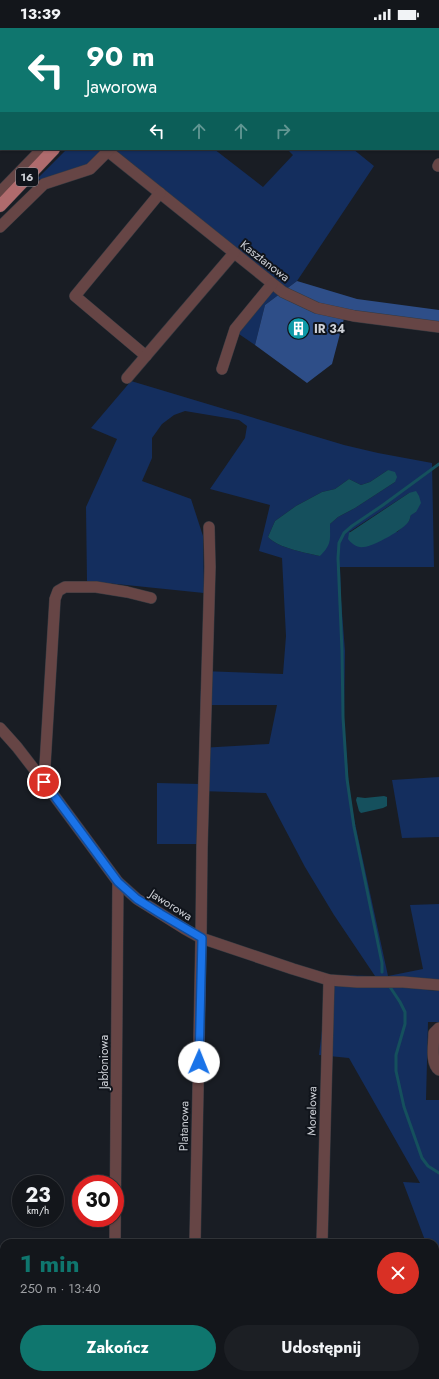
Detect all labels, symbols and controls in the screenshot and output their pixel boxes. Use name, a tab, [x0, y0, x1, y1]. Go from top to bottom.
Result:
text: 13:39	[20, 3, 61, 25]
text: 90 m	[86, 36, 155, 77]
icon: left	[20, 44, 72, 96]
text: Jaworowa	[86, 74, 157, 100]
icon: left	[146, 120, 168, 142]
icon: ahead	[188, 120, 210, 142]
icon: ahead	[230, 120, 252, 142]
icon: right	[272, 120, 294, 142]
road number: 16	[16, 168, 38, 186]
street label: Kasztanowa	[237, 236, 294, 286]
building icon: IR 34	[285, 316, 311, 342]
place label: IR 34	[314, 320, 345, 338]
pin	[27, 765, 61, 799]
icon: arrive	[33, 771, 55, 793]
street label: Jaworowa	[144, 884, 196, 925]
street label: Jabłoniowa	[95, 1035, 113, 1091]
position arrow	[178, 1041, 220, 1083]
street label: Morelowa	[303, 1086, 321, 1136]
street label: Platanowa	[175, 1100, 193, 1151]
speed limit sign: 30	[72, 1175, 124, 1227]
text: 23	[25, 1181, 51, 1210]
text: km/h	[27, 1203, 49, 1218]
text: 1 min	[20, 1246, 80, 1281]
button: close	[377, 1252, 419, 1294]
text: 250 m · 13:40	[20, 1279, 101, 1298]
button: Zakończ	[20, 1325, 216, 1371]
button: Udostępnij	[224, 1325, 419, 1371]

